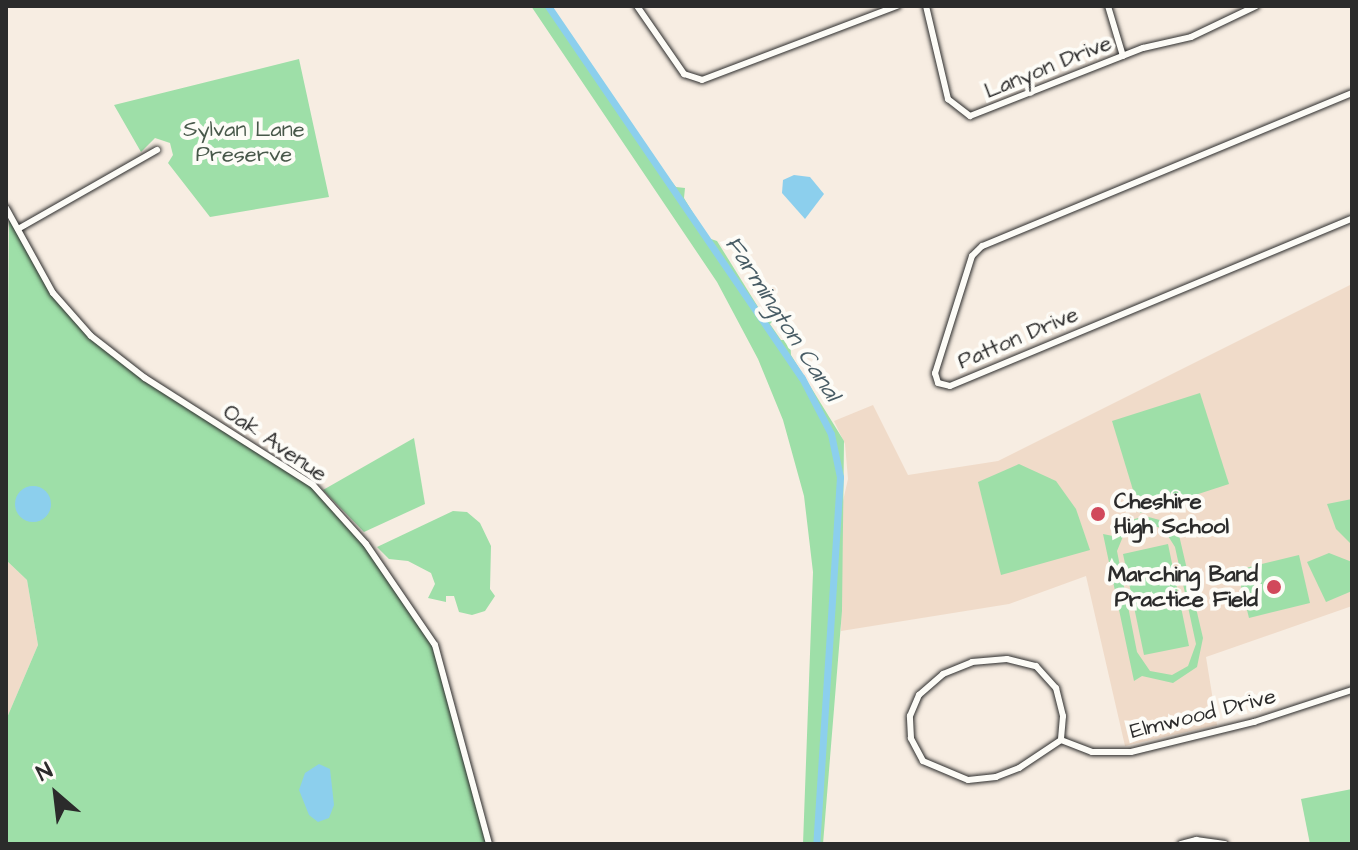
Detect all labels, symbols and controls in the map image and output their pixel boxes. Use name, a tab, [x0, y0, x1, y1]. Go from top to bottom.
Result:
street label: Lanyon Drive	[981, 30, 1115, 104]
park label: Sylvan Lane Preserve	[183, 116, 305, 168]
water label: Farmington Canal	[718, 231, 846, 407]
street label: Patton Drive	[954, 301, 1082, 375]
street label: Oak Avenue	[218, 399, 332, 487]
place label: Cheshire High School	[1114, 488, 1229, 540]
marker: Cheshire High School	[1089, 505, 1107, 523]
place label: Marching Band Practice Field	[1108, 561, 1258, 612]
marker: Marching Band Practice Field	[1265, 578, 1283, 596]
street label: Elmwood Drive	[1127, 683, 1279, 745]
north arrow	[16, 754, 96, 834]
text: N	[31, 755, 58, 789]

